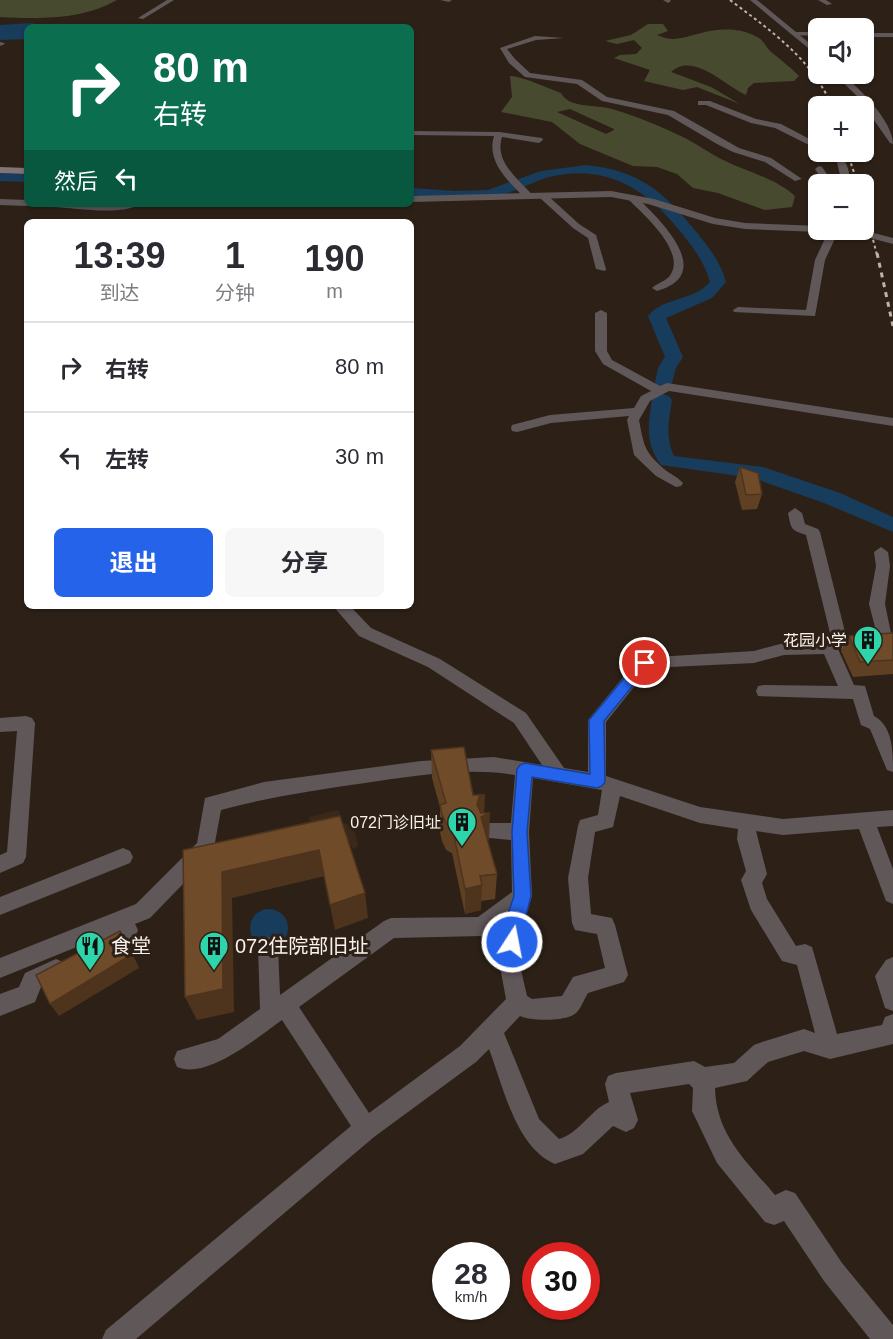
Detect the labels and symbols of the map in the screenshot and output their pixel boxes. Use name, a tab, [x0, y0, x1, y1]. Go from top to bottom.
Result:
building icon: 花园小学	[852, 624, 884, 666]
place label: 花园小学	[783, 632, 847, 649]
pin	[619, 637, 670, 688]
building icon: 072门诊旧址	[446, 806, 478, 848]
place label: 072门诊旧址	[350, 814, 441, 831]
position arrow	[480, 910, 544, 974]
restaurant icon: 食堂	[74, 930, 106, 972]
building icon: 072住院部旧址	[198, 930, 230, 972]
place label: 食堂	[111, 935, 151, 957]
place label: 072住院部旧址	[235, 935, 368, 957]
speed limit sign: 30	[522, 1242, 600, 1320]

